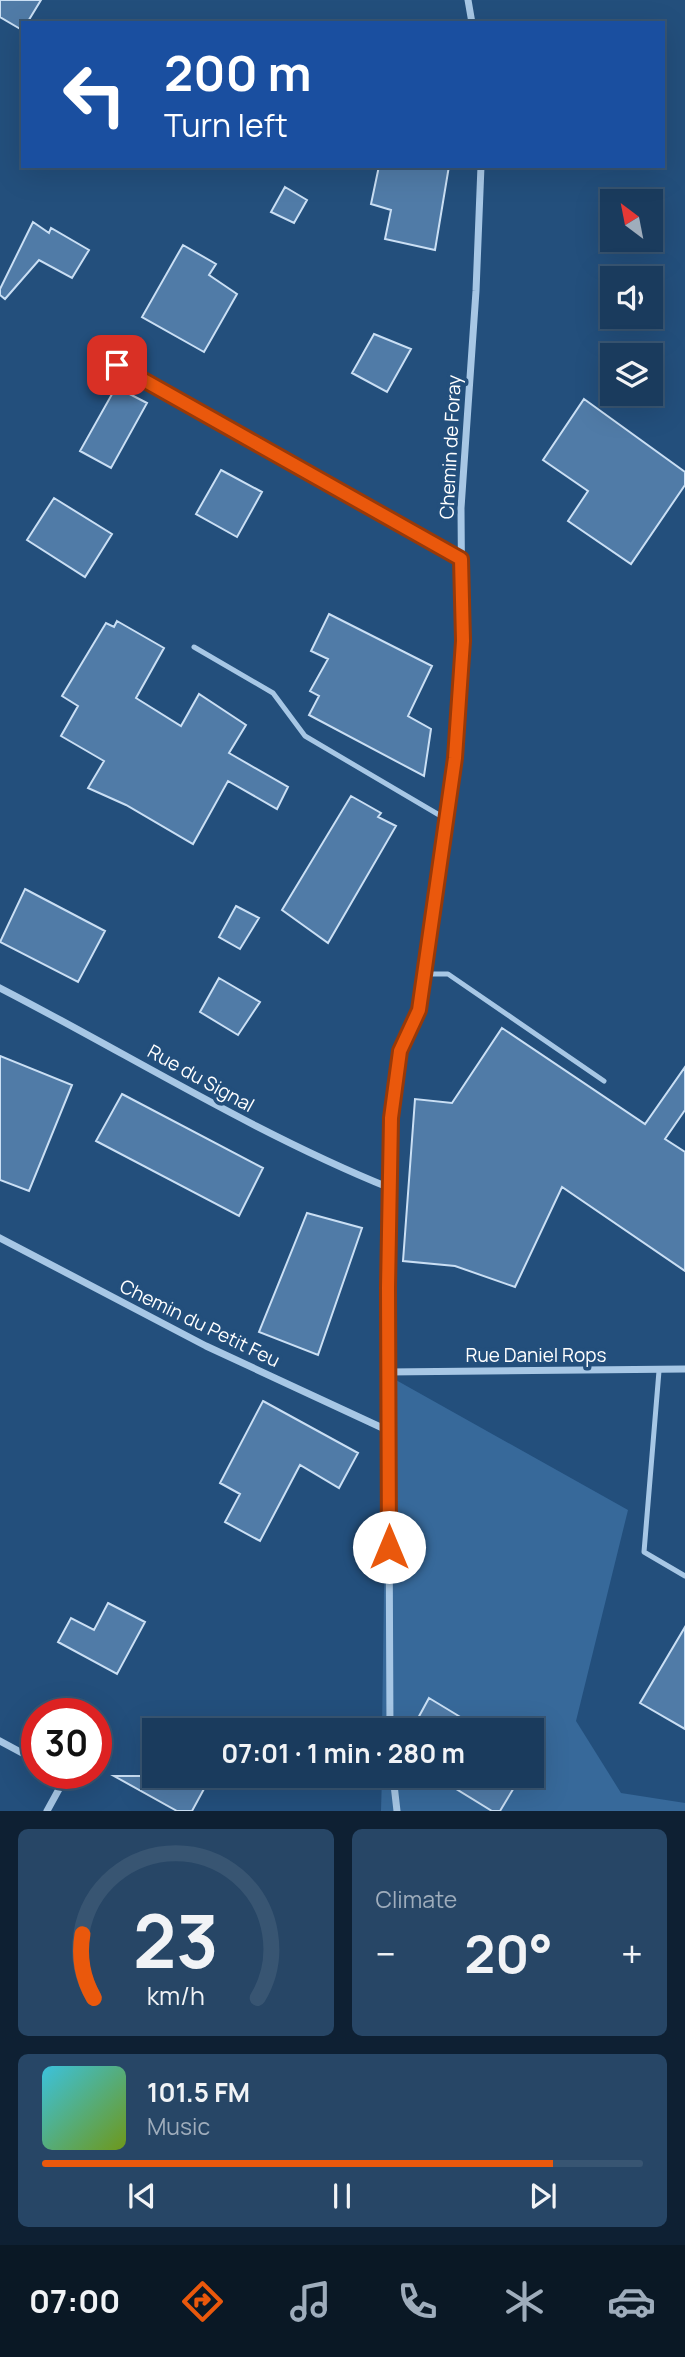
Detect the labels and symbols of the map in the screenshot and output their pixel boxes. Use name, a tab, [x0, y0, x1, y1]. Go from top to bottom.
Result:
north arrow	[600, 189, 663, 252]
pin	[87, 335, 147, 395]
street label: Chemin de Foray	[433, 374, 467, 520]
street label: Rue du Signal	[143, 1038, 259, 1118]
street label: Chemin du Petit Feu	[116, 1273, 284, 1373]
street label: Rue Daniel Rops	[466, 1342, 606, 1368]
position arrow	[352, 1510, 426, 1584]
speed limit sign: 30	[21, 1698, 112, 1789]

